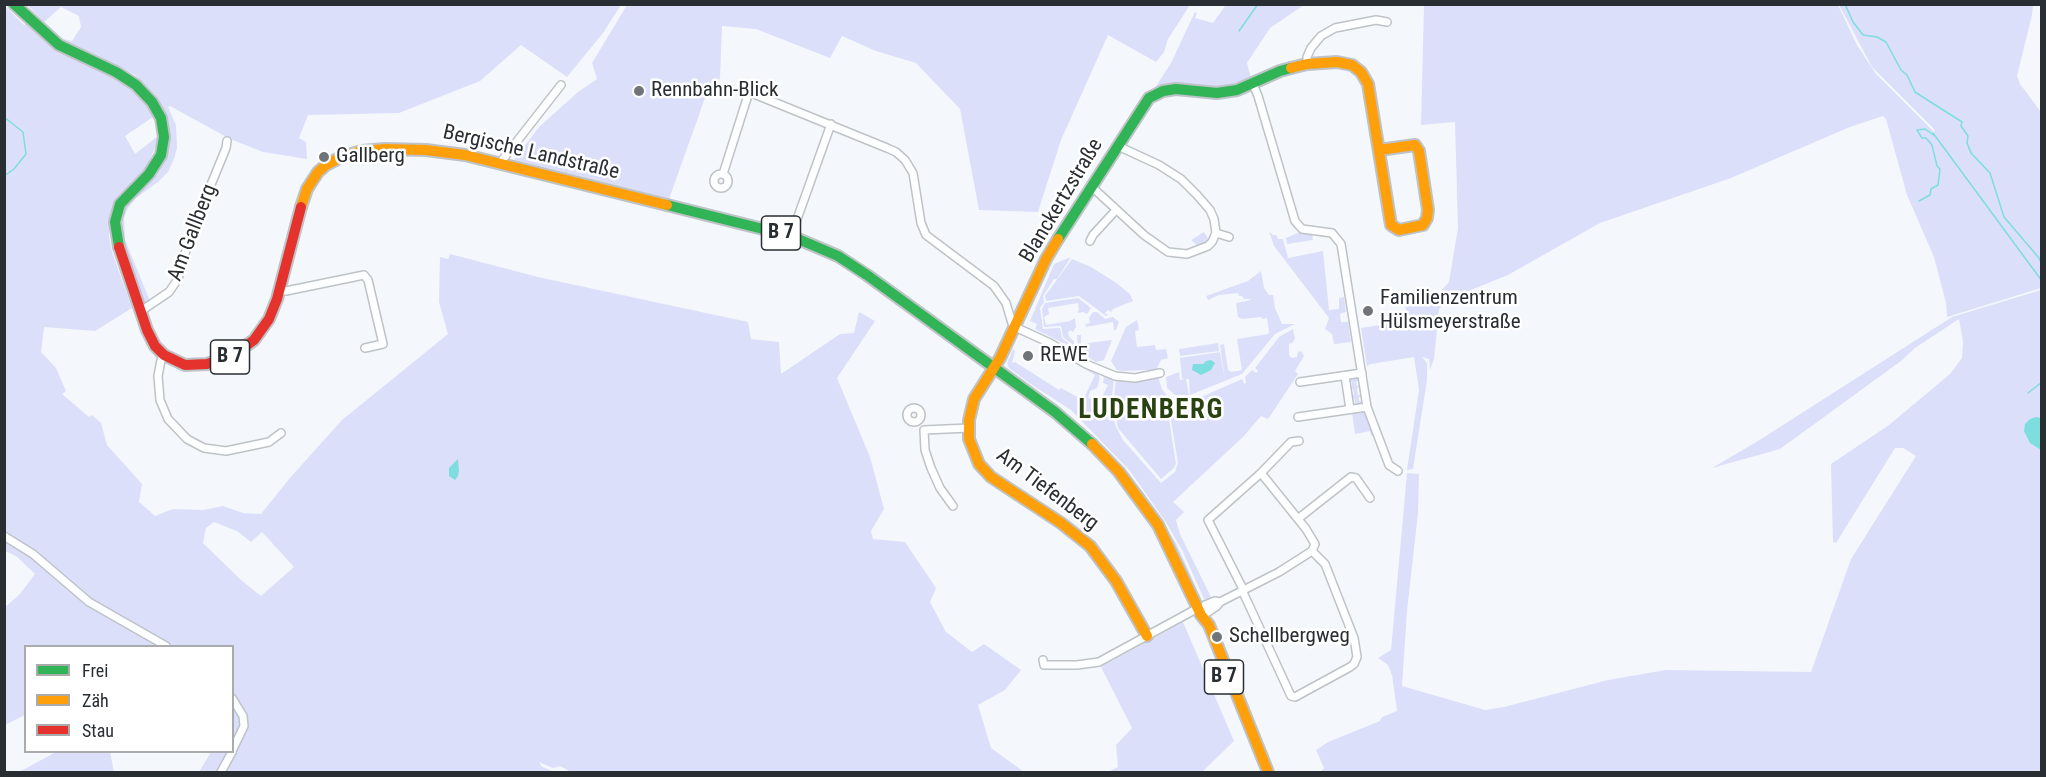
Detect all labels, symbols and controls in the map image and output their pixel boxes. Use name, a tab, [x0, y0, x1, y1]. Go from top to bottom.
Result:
place label: Rennbahn-Blick	[651, 78, 779, 104]
marker: Rennbahn-Blick	[632, 84, 646, 98]
street label: Bergische Landstraße	[440, 120, 622, 186]
street label: Blanckertzstraße	[1015, 134, 1109, 268]
place label: Gallberg	[336, 144, 405, 170]
marker: Gallberg	[317, 150, 331, 164]
street label: Am Gallberg	[163, 181, 223, 285]
road number: B 7	[762, 216, 800, 250]
place label: Familienzentrum Hülsmeyerstraße	[1380, 286, 1521, 336]
marker: Familienzentrum Hülsmeyerstraße	[1361, 304, 1375, 318]
road number: B 7	[210, 340, 250, 374]
place label: REWE	[1040, 343, 1088, 369]
marker: REWE	[1021, 349, 1035, 363]
district label: LUDENBERG	[1078, 395, 1224, 427]
street label: Am Tiefenberg	[991, 443, 1103, 537]
place label: Schellbergweg	[1229, 624, 1350, 650]
marker: Schellbergweg	[1210, 630, 1224, 644]
legend	[24, 645, 234, 753]
text: Frei	[82, 660, 108, 681]
road number: B 7	[1204, 660, 1244, 694]
text: Zäh	[82, 690, 109, 711]
text: Stau	[82, 720, 114, 741]

